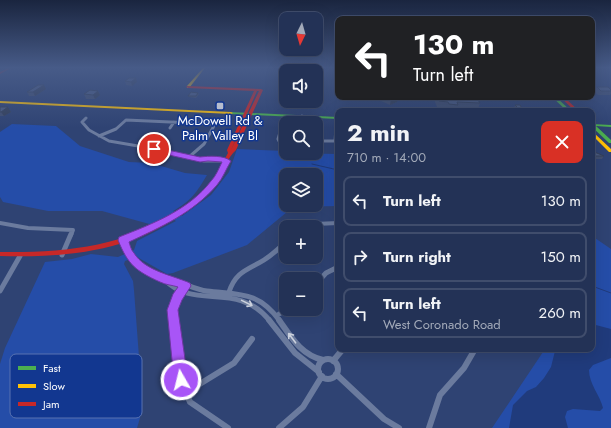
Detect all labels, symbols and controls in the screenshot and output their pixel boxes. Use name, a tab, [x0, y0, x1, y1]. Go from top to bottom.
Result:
north arrow	[279, 12, 323, 56]
map controls	[279, 12, 323, 316]
text: 130 m	[413, 24, 495, 65]
icon: left	[347, 32, 399, 84]
text: Turn left	[413, 62, 473, 88]
button: sound	[279, 64, 323, 108]
marker: McDowell Rd & Palm Valley Bl	[215, 101, 225, 111]
place label: McDowell Rd & Palm Valley Bl	[177, 111, 263, 145]
text: 2 min	[347, 115, 410, 150]
button: search	[279, 116, 323, 160]
button: close	[541, 121, 583, 163]
pin	[137, 132, 171, 166]
icon: arrive	[143, 138, 165, 160]
text: 710 m · 14:00	[347, 148, 426, 167]
button: layers	[279, 168, 323, 212]
icon: left	[349, 190, 371, 212]
text: Turn left	[383, 190, 441, 212]
text: 130 m	[541, 190, 581, 212]
button: +	[279, 220, 323, 264]
icon: right	[349, 246, 371, 268]
text: Turn right	[383, 246, 451, 268]
text: 150 m	[541, 246, 581, 268]
button: −	[279, 272, 323, 316]
text: Turn left	[383, 293, 441, 315]
one-way arrow	[241, 300, 253, 307]
icon: left	[349, 302, 371, 324]
text: 260 m	[539, 302, 581, 324]
text: West Coronado Road	[383, 315, 501, 334]
one-way arrow	[288, 333, 297, 344]
legend	[10, 354, 142, 418]
position arrow	[160, 359, 202, 401]
text: Fast	[43, 360, 61, 376]
text: Slow	[43, 378, 65, 394]
text: Jam	[41, 396, 60, 412]

